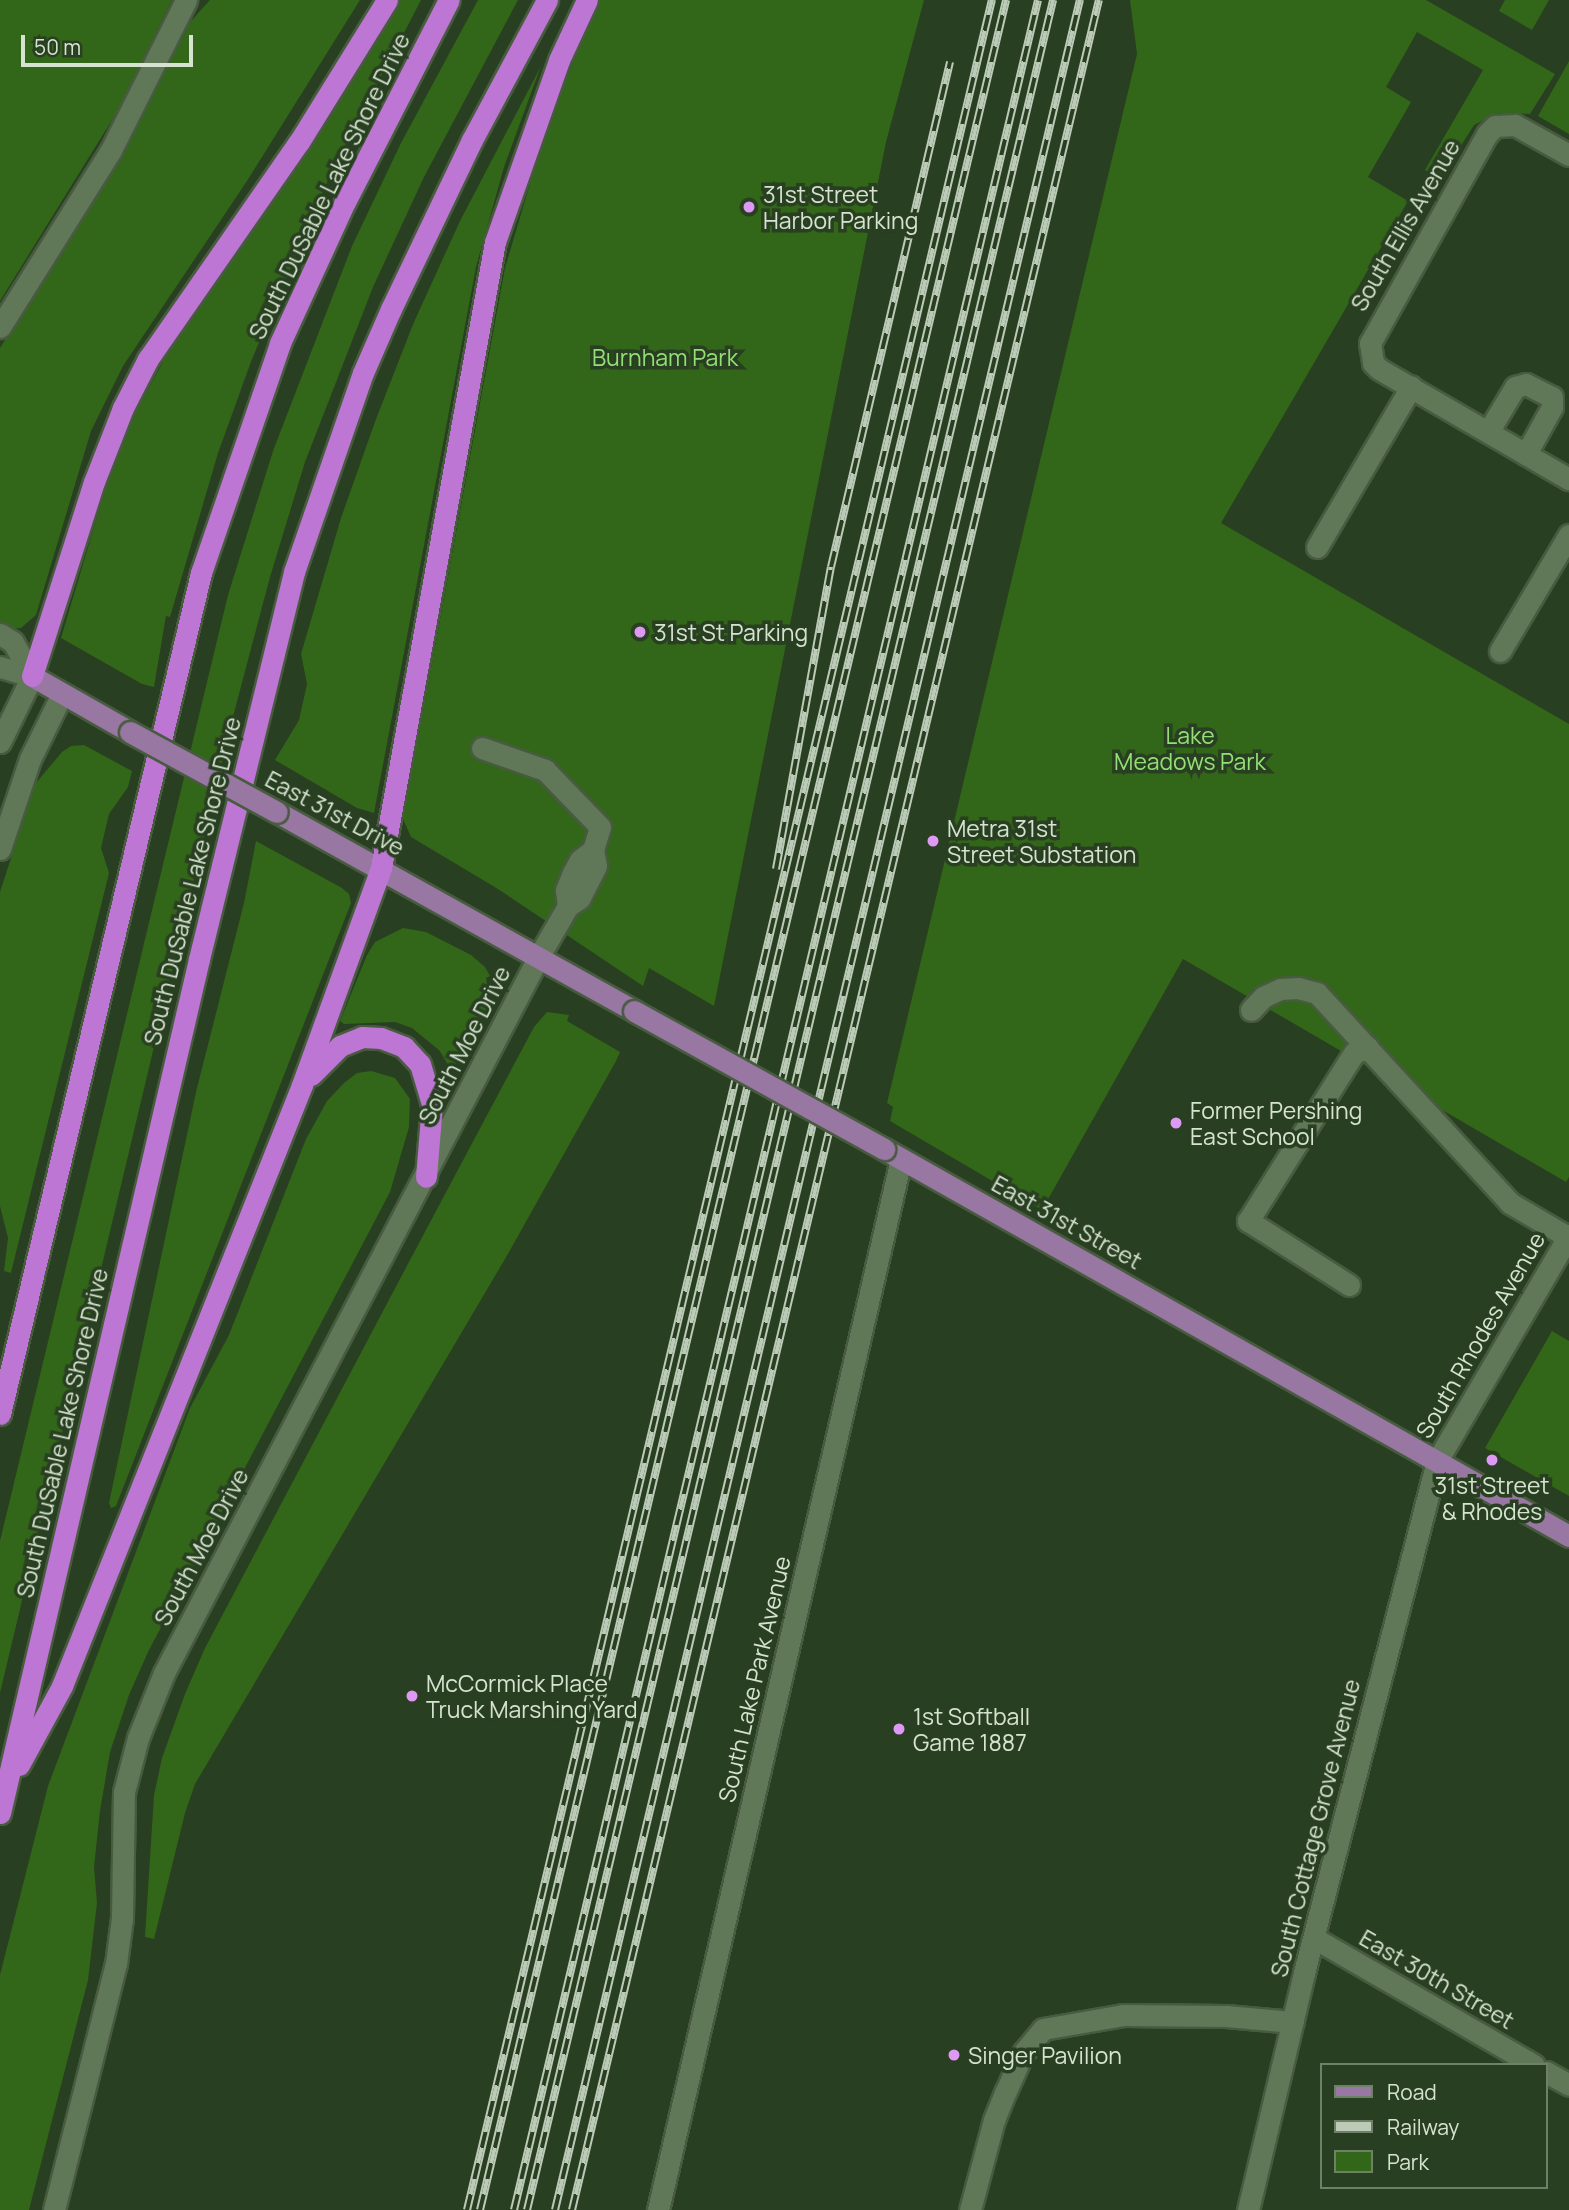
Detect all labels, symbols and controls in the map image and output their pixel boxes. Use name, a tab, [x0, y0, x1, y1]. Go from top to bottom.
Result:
scale bar	[24, 21, 196, 65]
street label: South DuSable Lake Shore Drive	[243, 28, 415, 344]
text: 50 m	[34, 33, 81, 61]
street label: South Ellis Avenue	[1345, 134, 1465, 316]
place label: 31st Street Harbor Parking	[763, 180, 918, 234]
marker: 31st Street Harbor Parking	[741, 199, 757, 215]
park label: Burnham Park	[592, 343, 738, 371]
place label: 31st St Parking	[654, 618, 808, 646]
marker: 31st St Parking	[632, 624, 648, 640]
street label: South DuSable Lake Shore Drive	[138, 714, 246, 1048]
park label: Lake Meadows Park	[1114, 721, 1266, 775]
street label: East 31st Drive	[261, 765, 409, 861]
place label: Metra 31st Street Substation	[947, 814, 1136, 868]
marker: Metra 31st Street Substation	[925, 833, 941, 849]
street label: South Moe Drive	[412, 961, 516, 1129]
place label: Former Pershing East School	[1190, 1096, 1362, 1150]
marker: Former Pershing East School	[1168, 1115, 1184, 1131]
street label: East 31st Street	[987, 1169, 1147, 1275]
street label: South Rhodes Avenue	[1410, 1227, 1550, 1443]
street label: South DuSable Lake Shore Drive	[11, 1266, 113, 1600]
marker: 31st Street & Rhodes	[1484, 1452, 1500, 1468]
street label: South Moe Drive	[148, 1464, 254, 1630]
place label: 31st Street & Rhodes	[1434, 1471, 1550, 1525]
street label: South Lake Park Avenue	[712, 1553, 796, 1805]
place label: McCormick Place Truck Marshing Yard	[426, 1669, 638, 1723]
street label: South Cottage Grove Avenue	[1265, 1676, 1365, 1980]
marker: McCormick Place Truck Marshing Yard	[404, 1688, 420, 1704]
place label: 1st Softball Game 1887	[913, 1702, 1030, 1756]
marker: 1st Softball Game 1887	[891, 1721, 907, 1737]
street label: East 30th Street	[1355, 1924, 1519, 2034]
place label: Singer Pavilion	[968, 2041, 1122, 2069]
marker: Singer Pavilion	[946, 2047, 962, 2063]
legend	[1320, 2063, 1548, 2189]
text: Road	[1387, 2078, 1437, 2106]
text: Railway	[1387, 2113, 1459, 2141]
text: Park	[1387, 2148, 1429, 2176]

